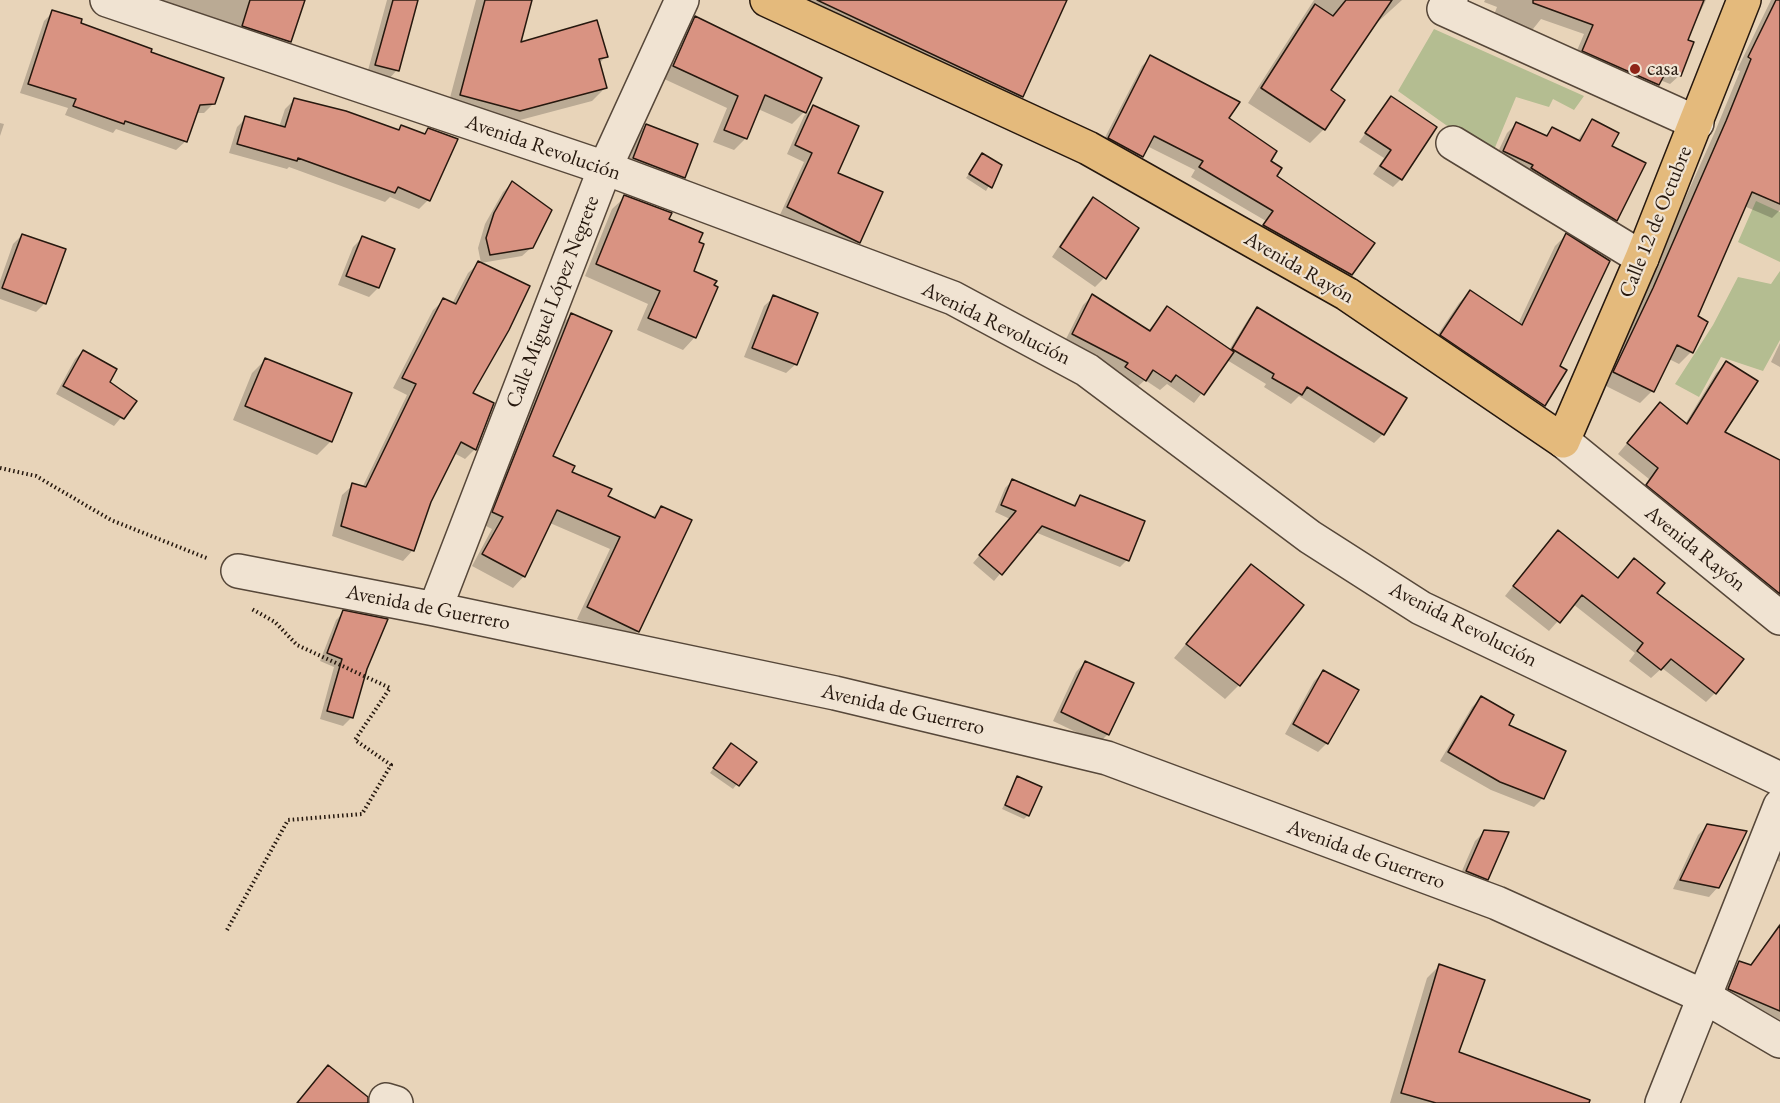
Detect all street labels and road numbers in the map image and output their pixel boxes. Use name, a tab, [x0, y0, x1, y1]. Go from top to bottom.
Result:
street label: Avenida Revolución	[462, 110, 624, 186]
street label: Calle 12 de Octubre	[1614, 142, 1698, 302]
street label: Calle Miguel López Negrete	[501, 192, 605, 412]
street label: Avenida Rayón	[1240, 226, 1358, 310]
street label: Avenida Revolución	[917, 277, 1075, 371]
street label: Avenida Rayón	[1639, 501, 1751, 597]
street label: Avenida Revolución	[1385, 577, 1541, 673]
street label: Avenida de Guerrero	[344, 580, 512, 636]
street label: Avenida de Guerrero	[819, 679, 987, 741]
street label: Avenida de Guerrero	[1283, 815, 1449, 895]

